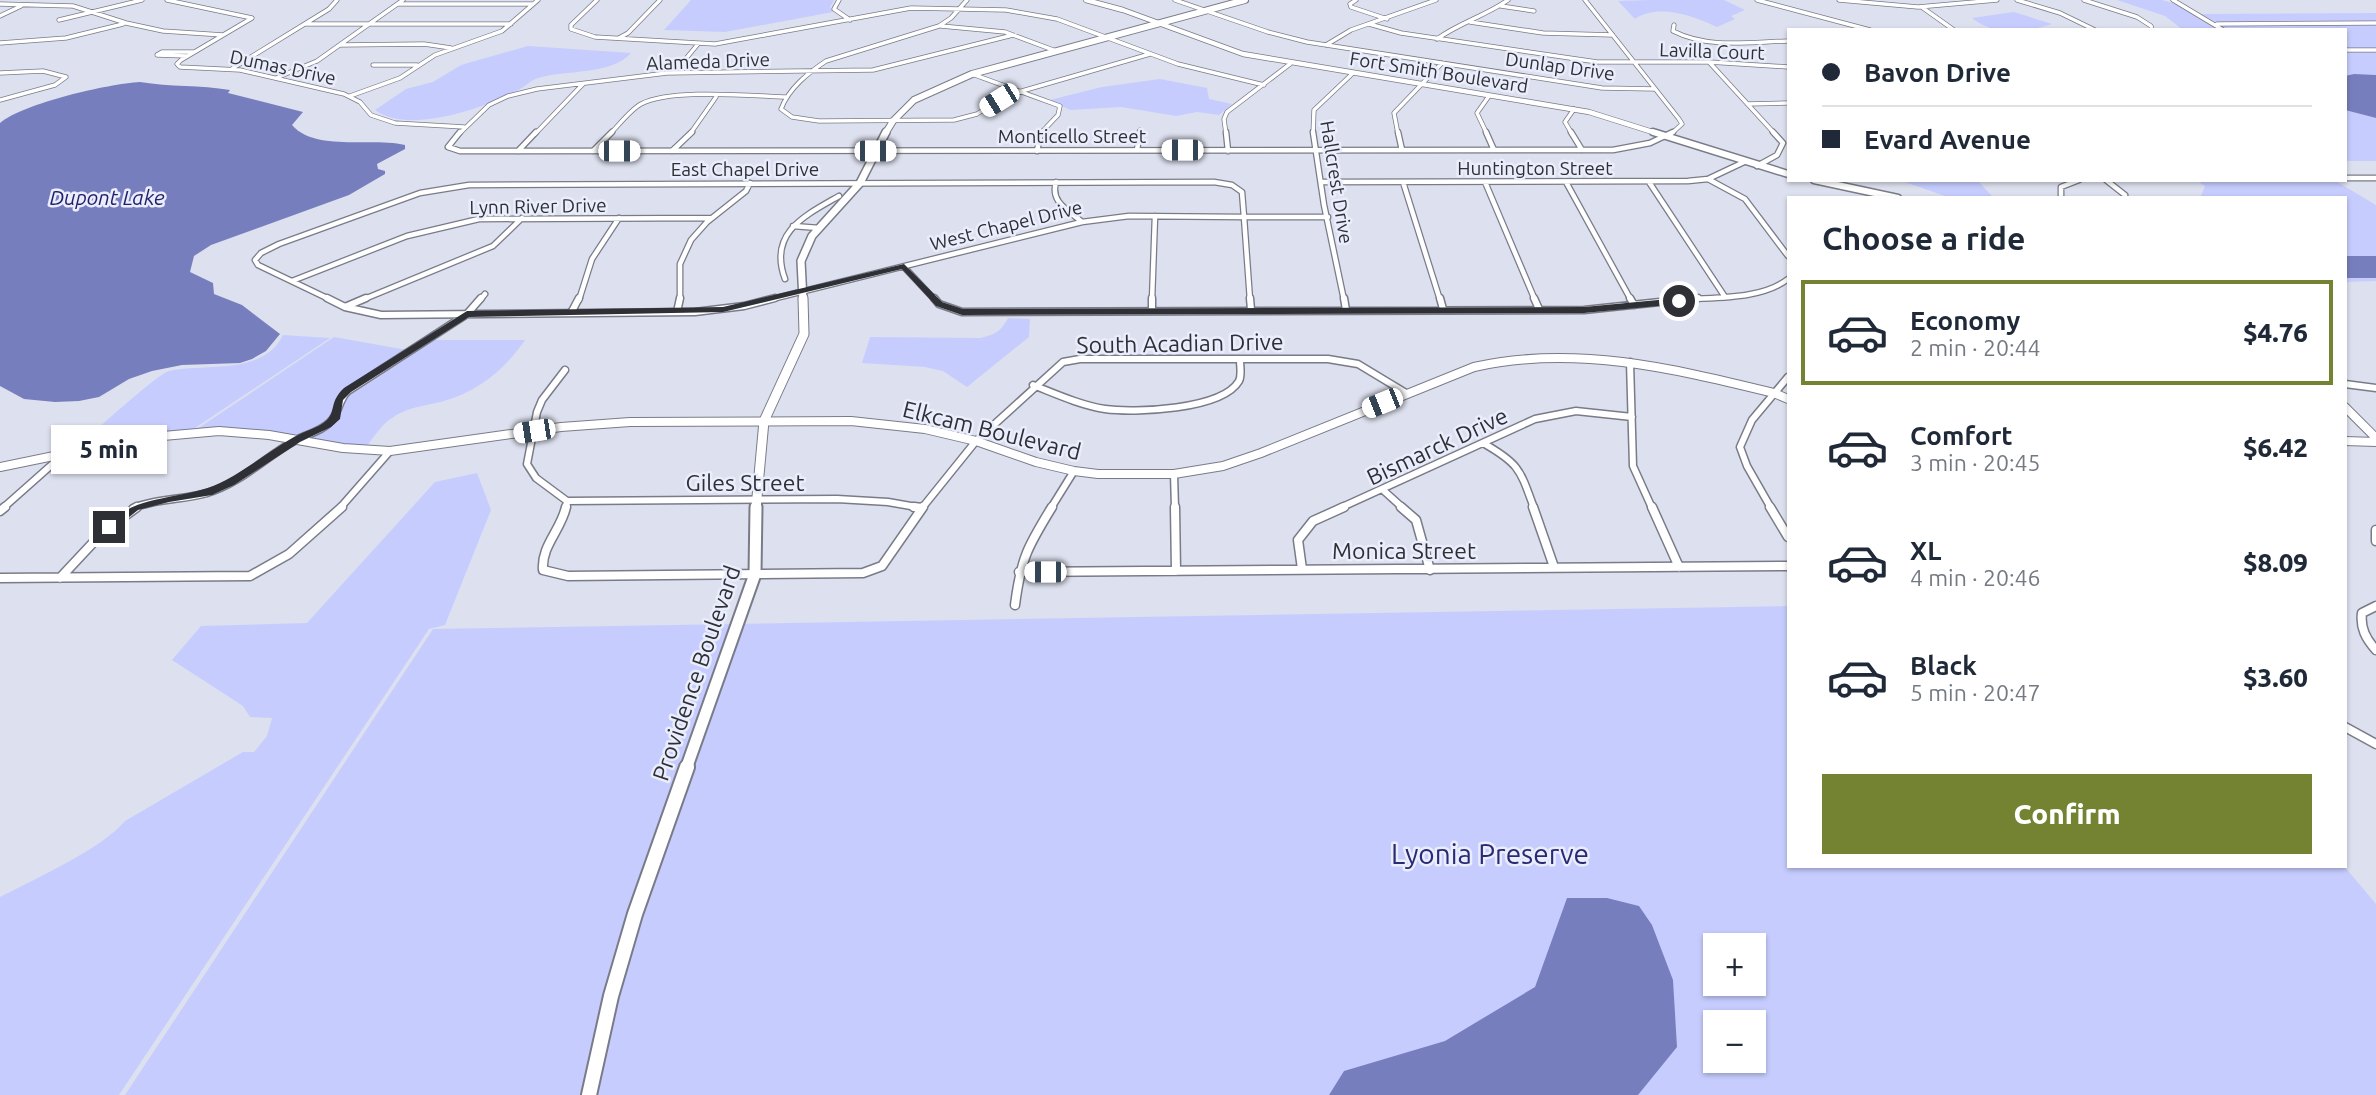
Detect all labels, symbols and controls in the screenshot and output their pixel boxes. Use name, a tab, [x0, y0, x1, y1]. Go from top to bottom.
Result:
street label: Lavilla Court	[1659, 38, 1766, 64]
street label: Dumas Drive	[228, 45, 338, 89]
street label: Fort Smith Boulevard	[1348, 47, 1530, 97]
street label: Dunlap Drive	[1504, 47, 1616, 85]
street label: Alameda Drive	[646, 48, 770, 74]
text: Bavon Drive	[1864, 58, 2011, 87]
car	[976, 80, 1023, 120]
street label: Hallcrest Drive	[1316, 119, 1358, 245]
street label: Monticello Street	[998, 125, 1147, 147]
text: Evard Avenue	[1864, 125, 2031, 154]
car	[1162, 140, 1204, 161]
car	[599, 141, 641, 162]
car	[855, 141, 897, 162]
street label: Huntington Street	[1457, 157, 1613, 179]
street label: East Chapel Drive	[671, 158, 819, 180]
water label: Dupont Lake	[49, 185, 165, 209]
street label: Lynn River Drive	[469, 194, 607, 218]
street label: West Chapel Drive	[928, 195, 1084, 255]
text: Choose a ride	[1822, 220, 2025, 256]
route start	[1663, 285, 1695, 317]
icon: car	[1826, 301, 1889, 364]
text: Economy	[1910, 306, 2020, 335]
text: $4.76	[2243, 318, 2308, 347]
street label: South Acadian Drive	[1076, 329, 1284, 357]
text: 2 min · 20:44	[1910, 335, 2041, 360]
car	[1359, 385, 1406, 421]
street label: Elkcam Boulevard	[900, 396, 1084, 464]
street label: Bismarck Drive	[1363, 402, 1511, 490]
icon: car	[1826, 416, 1889, 479]
car	[512, 417, 557, 445]
text: Comfort	[1910, 421, 2013, 450]
callout: 5 min	[51, 426, 167, 475]
text: $6.42	[2243, 433, 2308, 462]
text: 5 min	[80, 437, 138, 462]
text: 3 min · 20:45	[1910, 450, 2041, 475]
street label: Giles Street	[685, 470, 805, 495]
route end	[93, 511, 125, 543]
icon: car	[1826, 531, 1889, 594]
text: XL	[1910, 536, 1941, 565]
street label: Monica Street	[1332, 538, 1476, 563]
text: $8.09	[2243, 548, 2308, 577]
street label: Providence Boulevard	[647, 562, 745, 784]
car	[1025, 562, 1067, 583]
text: 4 min · 20:46	[1910, 565, 2041, 590]
icon: car	[1826, 646, 1889, 709]
text: Black	[1910, 651, 1977, 680]
text: $3.60	[2243, 663, 2308, 692]
text: 5 min · 20:47	[1910, 680, 2041, 705]
button: Confirm	[1822, 774, 2312, 854]
park label: Lyonia Preserve	[1391, 838, 1589, 869]
map controls	[1703, 933, 1766, 1073]
button: +	[1703, 933, 1766, 996]
button: −	[1703, 1010, 1766, 1073]

